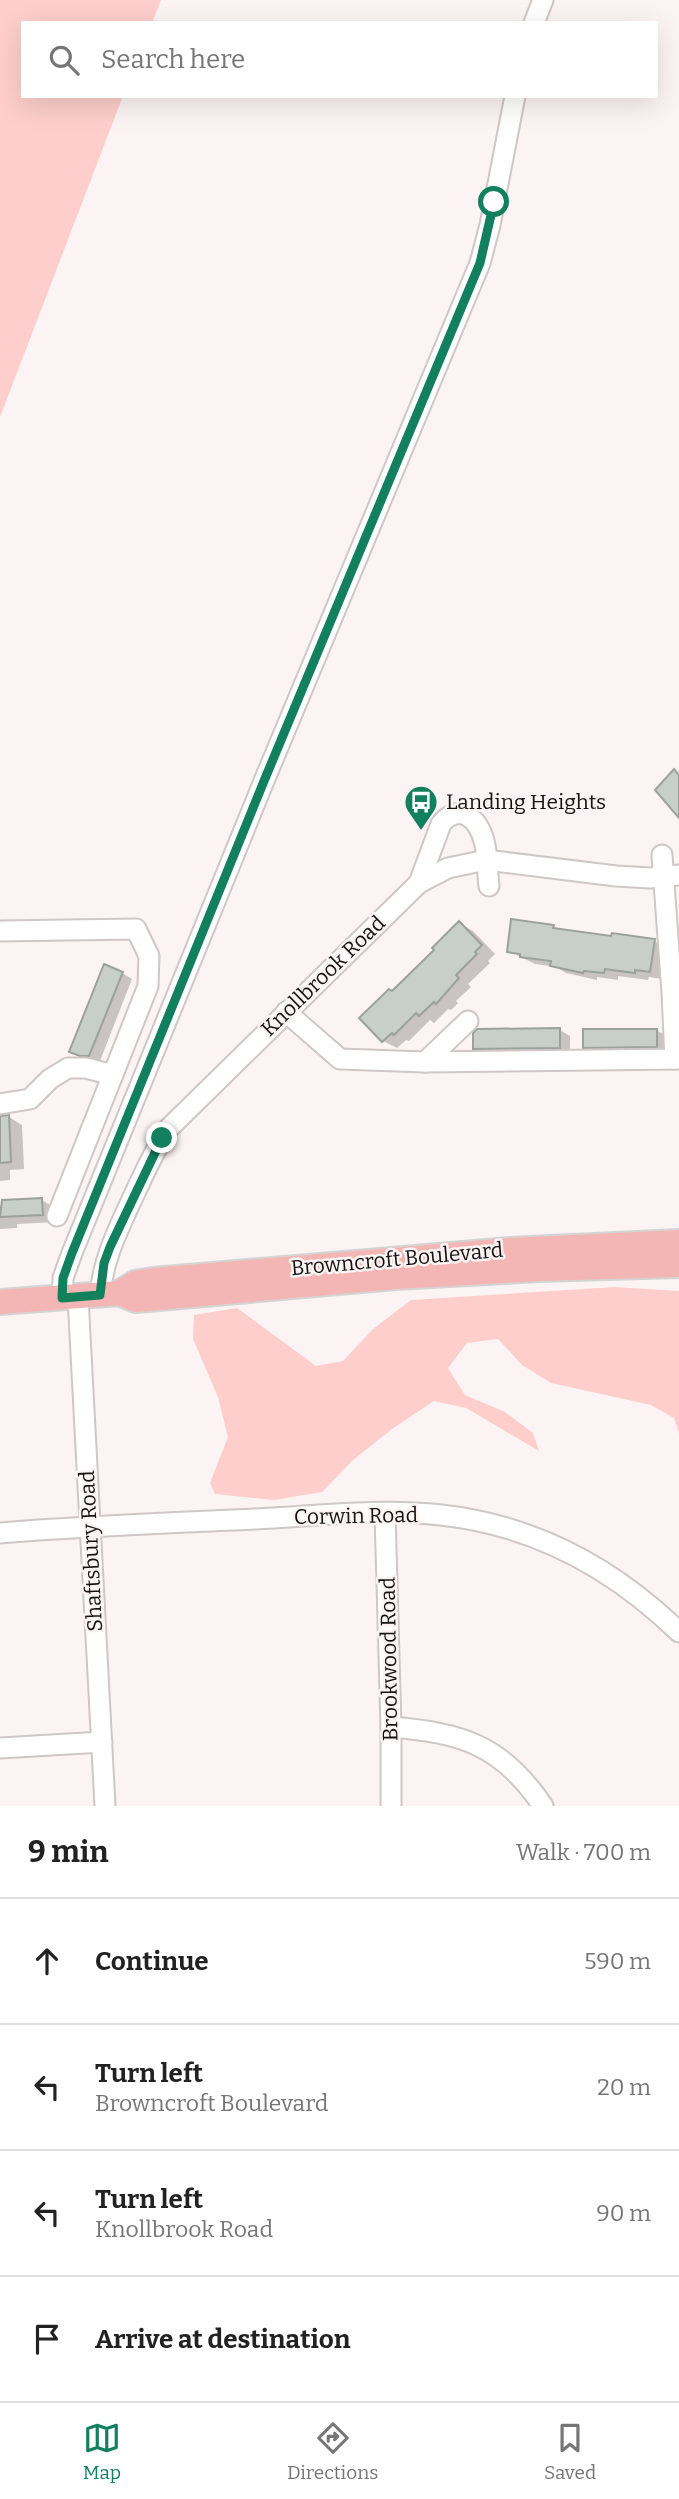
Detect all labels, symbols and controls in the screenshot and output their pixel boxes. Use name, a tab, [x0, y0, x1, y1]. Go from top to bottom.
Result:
search box	[21, 21, 658, 98]
icon: search	[45, 41, 83, 79]
text: Search here	[101, 44, 245, 75]
route start	[478, 186, 509, 217]
bus stop icon: Landing Heights	[402, 783, 440, 832]
place label: Landing Heights	[446, 789, 606, 815]
street label: Knollbrook Road	[255, 910, 391, 1042]
route end	[146, 1122, 177, 1153]
street label: Browncroft Boulevard	[290, 1237, 504, 1281]
street label: Shaftsbury Road	[74, 1470, 108, 1632]
street label: Corwin Road	[294, 1502, 418, 1530]
street label: Brookwood Road	[375, 1577, 403, 1741]
text: 9 min	[28, 1834, 109, 1870]
text: Walk · 700 m	[516, 1838, 651, 1866]
icon: ahead	[28, 1942, 66, 1980]
text: Continue	[95, 1946, 209, 1977]
text: 590 m	[584, 1947, 651, 1975]
text: Turn left	[95, 2058, 203, 2089]
icon: left	[28, 2068, 66, 2106]
text: 20 m	[597, 2073, 651, 2101]
text: Browncroft Boulevard	[95, 2089, 328, 2117]
text: Turn left	[95, 2184, 203, 2215]
icon: left	[28, 2194, 66, 2232]
text: 90 m	[596, 2199, 651, 2227]
text: Knollbrook Road	[95, 2215, 273, 2243]
icon: arrive	[28, 2320, 66, 2358]
text: Arrive at destination	[95, 2324, 350, 2355]
tab: Map	[83, 2419, 121, 2484]
tab: Directions	[287, 2419, 378, 2484]
tab: Saved	[544, 2419, 596, 2484]

